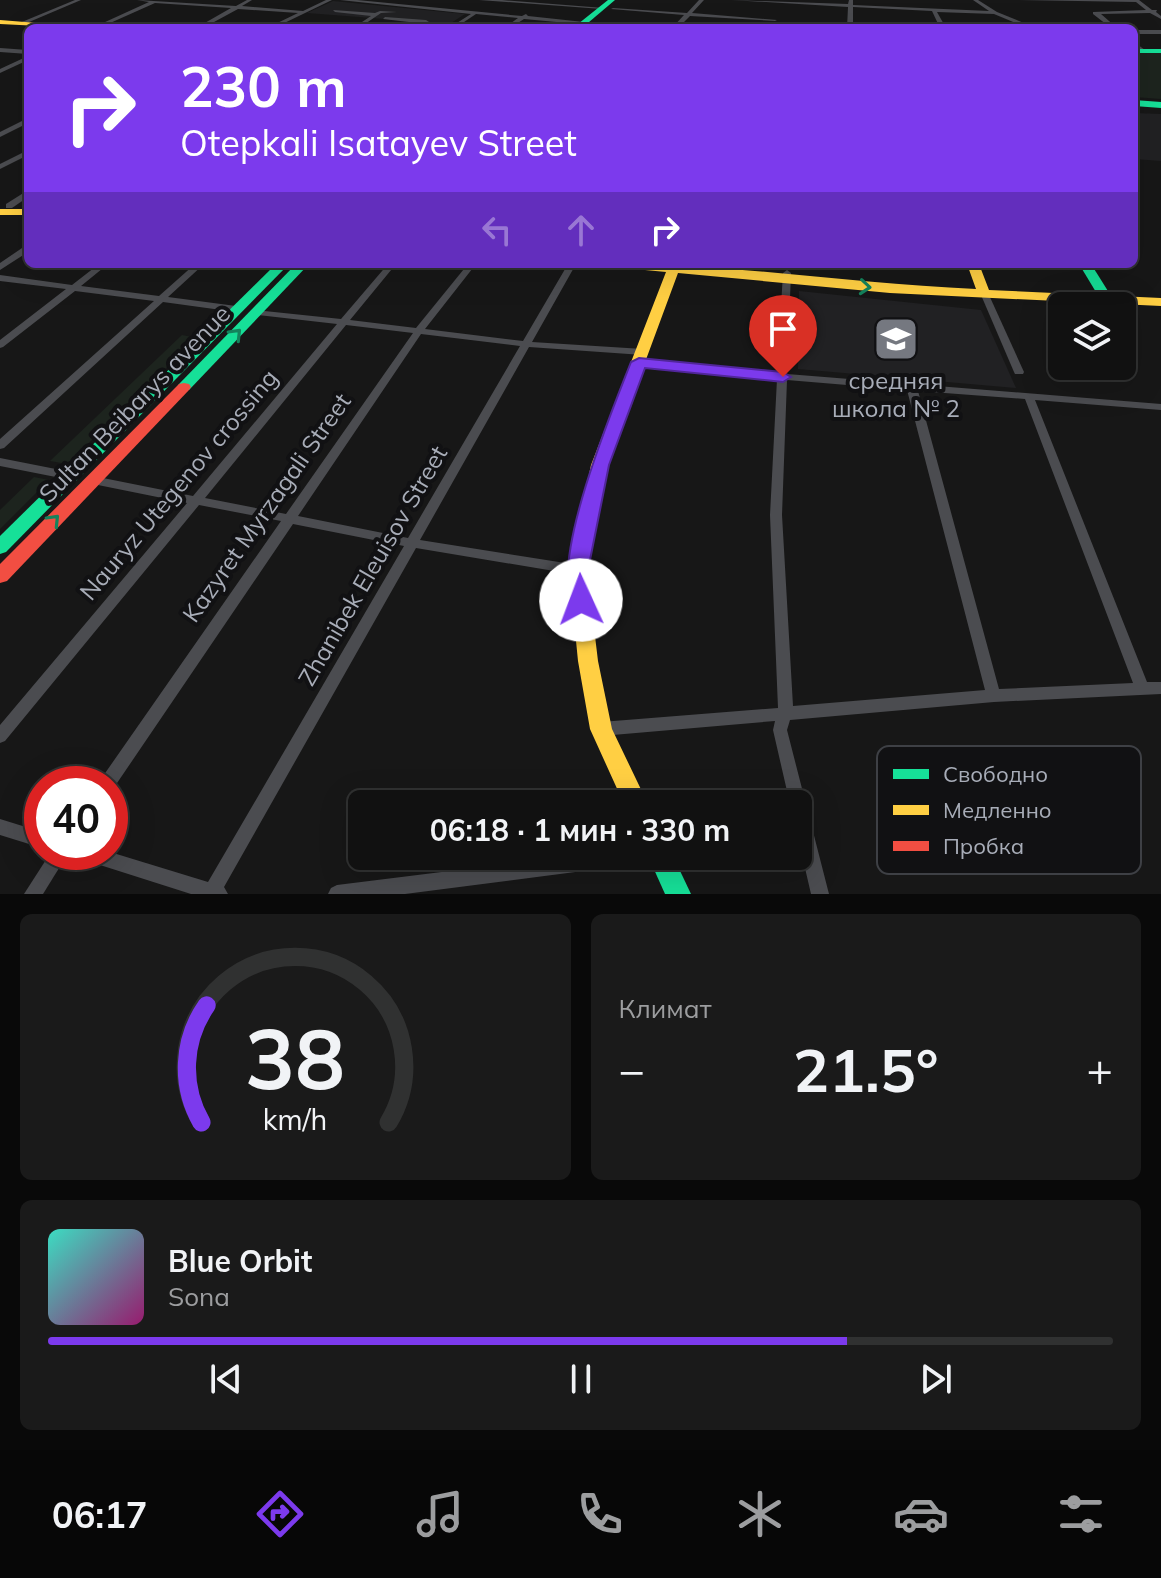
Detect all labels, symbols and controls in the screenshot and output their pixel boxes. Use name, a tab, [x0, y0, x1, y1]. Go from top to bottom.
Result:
text: 230 m	[180, 51, 347, 121]
icon: right	[48, 56, 152, 160]
text: Otepkali Isatayev Street	[180, 120, 577, 165]
icon: left	[475, 208, 519, 252]
icon: ahead	[559, 208, 603, 252]
icon: right	[643, 208, 687, 252]
one-way arrow	[859, 278, 872, 295]
map controls	[1048, 292, 1136, 380]
button: layers	[1048, 292, 1136, 380]
pin	[749, 295, 817, 377]
street label: Sultan Beibarys avenue	[32, 298, 236, 508]
icon: arrive	[761, 307, 805, 351]
school or university icon: cредняя школа № 2	[872, 315, 920, 363]
one-way arrow	[227, 329, 241, 343]
street label: Nauryz Utegenov crossing	[73, 363, 284, 606]
place label: cредняя школа № 2	[832, 365, 960, 423]
street label: Kazyret Myrzagali Street	[176, 387, 357, 628]
street label: Zhanibek Eleuisov Street	[291, 440, 453, 691]
one-way arrow	[45, 515, 60, 529]
position arrow	[539, 558, 623, 642]
legend	[877, 746, 1141, 874]
text: Свободно	[943, 760, 1048, 788]
speed limit sign: 40	[24, 766, 128, 870]
text: Медленно	[943, 796, 1052, 824]
text: 06:18 · 1 мин · 330 m	[430, 811, 730, 849]
text: Пробка	[943, 832, 1024, 860]
text: Климат	[619, 992, 712, 1025]
text: 38	[245, 1005, 345, 1110]
text: 21.5°	[793, 1032, 939, 1107]
text: −	[619, 1042, 645, 1097]
text: +	[1087, 1042, 1113, 1097]
text: km/h	[263, 1101, 328, 1137]
text: Blue Orbit	[168, 1242, 312, 1280]
text: Sona	[168, 1280, 230, 1313]
icon: previous	[204, 1357, 248, 1401]
icon: pause	[559, 1357, 603, 1401]
icon: next	[914, 1357, 958, 1401]
icon: directions	[252, 1486, 308, 1542]
icon: music	[412, 1486, 468, 1542]
icon: phone	[572, 1486, 628, 1542]
icon: climate	[732, 1486, 788, 1542]
icon: car	[893, 1486, 949, 1542]
icon: filters	[1053, 1486, 1109, 1542]
text: 06:17	[52, 1492, 147, 1537]

